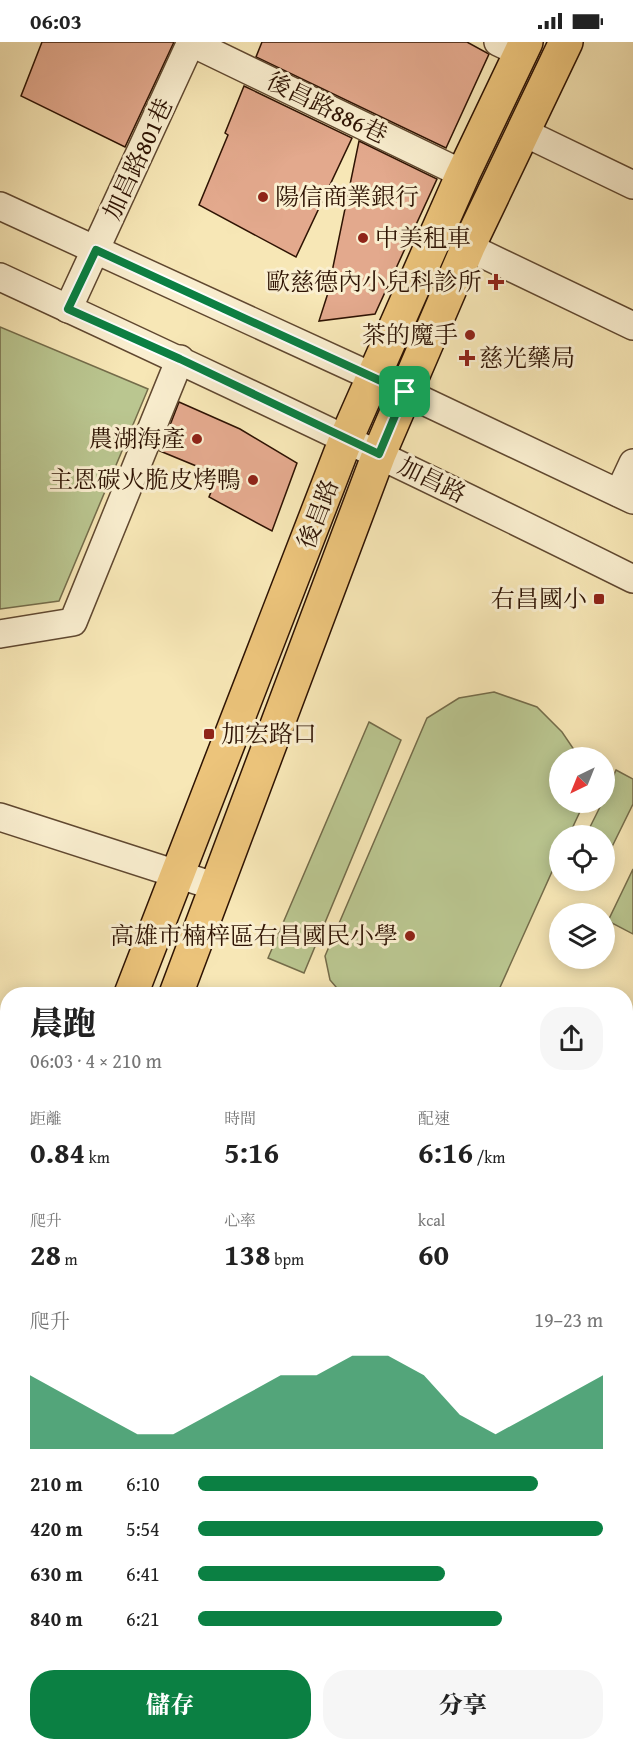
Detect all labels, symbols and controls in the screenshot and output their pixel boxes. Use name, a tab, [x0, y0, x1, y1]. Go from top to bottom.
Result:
text: 06:03	[30, 5, 82, 37]
street label: 後昌路886巷	[261, 63, 394, 152]
street label: 加昌路801巷	[94, 92, 181, 225]
place label: 陽信商業銀行	[275, 179, 419, 214]
marker: 陽信商業銀行	[256, 190, 270, 204]
place label: 中美租車	[375, 220, 471, 255]
marker: 中美租車	[356, 231, 370, 245]
place label: 歐慈德內小兒科診所	[266, 264, 482, 299]
marker: 歐慈德內小兒科診所	[487, 273, 505, 291]
place label: 茶的魔手	[362, 317, 458, 352]
marker: 茶的魔手	[463, 328, 477, 342]
place label: 慈光藥局	[479, 340, 575, 375]
marker: 慈光藥局	[460, 351, 474, 365]
pin	[379, 366, 430, 417]
icon: arrive	[388, 375, 421, 408]
place label: 農湖海產	[89, 421, 185, 456]
marker: 農湖海產	[190, 432, 204, 446]
street label: 加昌路	[392, 448, 472, 511]
place label: 主恩碳火脆皮烤鴨	[49, 462, 241, 497]
marker: 主恩碳火脆皮烤鴨	[246, 473, 260, 487]
street label: 後昌路	[288, 474, 347, 554]
place label: 右昌國小	[491, 581, 587, 616]
marker: 右昌國小	[592, 592, 606, 606]
place label: 加宏路口	[221, 716, 317, 751]
marker: 加宏路口	[202, 727, 216, 741]
north arrow	[549, 747, 615, 813]
map controls	[549, 747, 615, 969]
button: locate	[549, 825, 615, 891]
button: layers	[549, 903, 615, 969]
place label: 高雄市楠梓區右昌國民小學	[110, 918, 398, 953]
marker: 高雄市楠梓區右昌國民小學	[403, 929, 417, 943]
text: 晨跑	[30, 999, 96, 1047]
button: share	[540, 1007, 603, 1070]
text: 06:03 · 4 × 210 m	[30, 1046, 162, 1075]
text: 距離	[30, 1106, 62, 1130]
text: 時間	[224, 1106, 256, 1130]
text: 配速	[418, 1106, 450, 1130]
text: 0.84	[30, 1130, 85, 1174]
text: 5:16	[224, 1130, 279, 1174]
text: 6:16	[418, 1130, 473, 1174]
text: km	[85, 1145, 110, 1169]
text: /km	[473, 1145, 505, 1169]
text: 爬升	[30, 1208, 62, 1232]
text: 心率	[224, 1208, 256, 1232]
text: kcal	[418, 1208, 445, 1232]
text: 28	[30, 1232, 61, 1276]
text: 138	[224, 1232, 271, 1276]
text: 60	[418, 1232, 449, 1276]
text: m	[61, 1247, 78, 1271]
text: bpm	[271, 1247, 304, 1271]
text: 19–23 m	[534, 1305, 603, 1334]
text: 爬升	[30, 1306, 70, 1335]
text: 210 m	[30, 1469, 83, 1498]
text: 6:10	[126, 1469, 160, 1498]
text: 420 m	[30, 1514, 83, 1543]
text: 5:54	[126, 1514, 160, 1543]
text: 630 m	[30, 1559, 83, 1588]
text: 6:41	[126, 1559, 160, 1588]
text: 840 m	[30, 1604, 83, 1633]
text: 6:21	[126, 1604, 160, 1633]
button: 儲存	[30, 1670, 311, 1739]
button: 分享	[323, 1670, 603, 1739]

